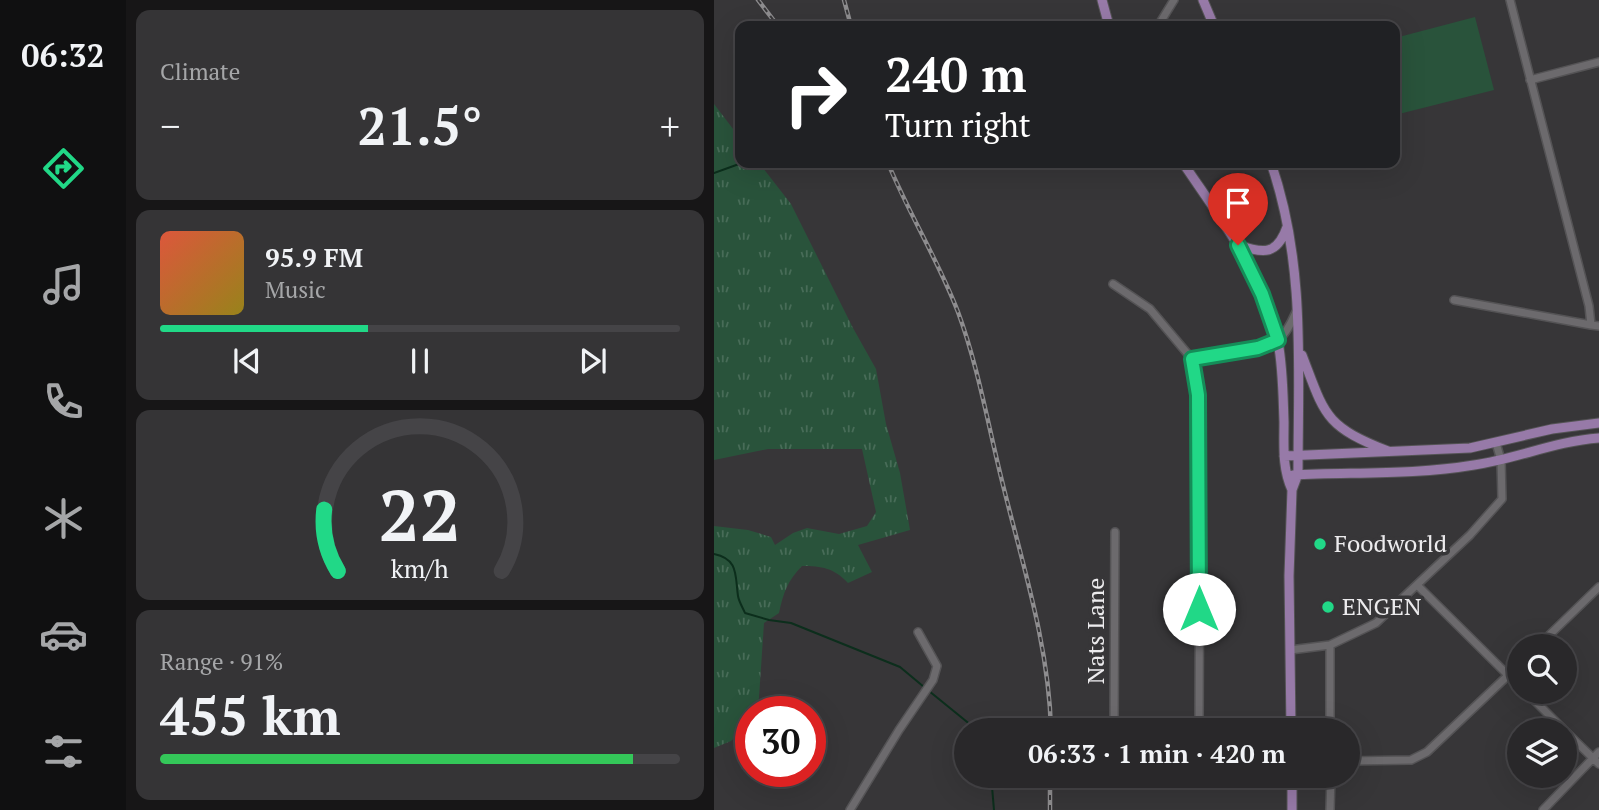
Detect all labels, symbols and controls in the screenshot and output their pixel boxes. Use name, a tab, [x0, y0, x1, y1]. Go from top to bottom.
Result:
text: 06:32	[21, 34, 105, 76]
text: 240 m	[885, 41, 1027, 106]
icon: right	[770, 49, 861, 140]
text: Climate	[160, 56, 240, 87]
text: 21.5°	[357, 91, 483, 160]
text: −	[160, 101, 180, 151]
text: +	[660, 101, 680, 151]
text: Turn right	[885, 104, 1031, 146]
icon: directions	[39, 144, 88, 193]
pin	[1208, 173, 1268, 245]
icon: arrive	[1219, 184, 1257, 222]
text: 95.9 FM	[265, 240, 363, 274]
icon: music	[39, 260, 88, 309]
text: Music	[265, 274, 326, 305]
icon: previous	[228, 342, 266, 380]
icon: pause	[401, 342, 439, 380]
icon: next	[574, 342, 612, 380]
icon: phone	[39, 377, 88, 426]
text: 22	[379, 465, 461, 562]
icon: climate	[39, 494, 88, 543]
place label: Foodworld	[1334, 527, 1447, 559]
marker: Foodworld	[1312, 536, 1328, 552]
text: km/h	[391, 552, 449, 585]
position arrow	[1162, 572, 1236, 646]
street label: Nats Lane	[1079, 578, 1111, 684]
place label: ENGEN	[1342, 590, 1422, 622]
marker: ENGEN	[1320, 599, 1336, 615]
icon: car	[39, 610, 88, 659]
map controls	[1507, 634, 1577, 788]
button: search	[1507, 634, 1577, 704]
text: Range · 91%	[160, 646, 283, 677]
text: 455 km	[160, 681, 341, 750]
speed limit sign: 30	[735, 696, 826, 787]
button: layers	[1507, 718, 1577, 788]
icon: filters	[39, 727, 88, 776]
text: 06:33 · 1 min · 420 m	[1028, 736, 1286, 770]

